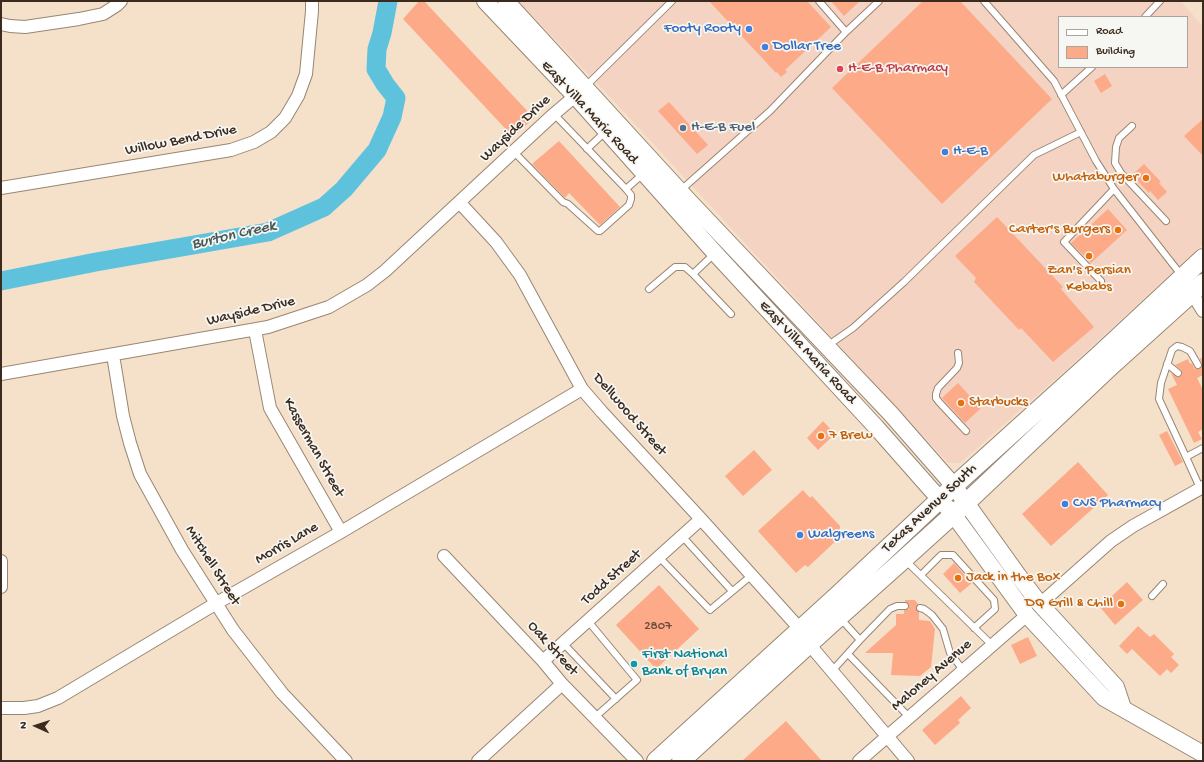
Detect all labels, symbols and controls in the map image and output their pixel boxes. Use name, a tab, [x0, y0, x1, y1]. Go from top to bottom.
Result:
legend	[1058, 16, 1188, 68]
place label: Footy Rooty	[664, 20, 741, 38]
marker: Footy Rooty	[744, 24, 754, 34]
text: Road	[1096, 25, 1122, 39]
place label: Dollar Tree	[773, 38, 841, 56]
marker: Dollar Tree	[760, 42, 770, 52]
text: Building	[1096, 45, 1135, 59]
street label: East Villa Maria Road	[536, 58, 642, 168]
place label: H-E-B Pharmacy	[848, 60, 948, 78]
marker: H-E-B Pharmacy	[835, 64, 845, 74]
street label: Wayside Drive	[477, 92, 555, 166]
place label: H-E-B Fuel	[691, 119, 755, 137]
street label: Willow Bend Drive	[124, 121, 238, 161]
marker: H-E-B Fuel	[678, 123, 688, 133]
place label: H-E-B	[953, 143, 988, 161]
marker: H-E-B	[940, 147, 950, 157]
place label: Whataburger	[1053, 169, 1138, 187]
marker: Whataburger	[1141, 173, 1151, 183]
water label: Burton Creek	[190, 217, 278, 255]
place label: Carter's Burgers	[1009, 221, 1110, 239]
marker: Carter's Burgers	[1113, 225, 1123, 235]
marker: Zan's Persian Kebabs	[1084, 251, 1094, 261]
place label: Zan's Persian Kebabs	[1047, 262, 1131, 297]
street label: Wayside Drive	[205, 293, 297, 331]
street label: East Villa Maria Road	[754, 298, 860, 408]
street label: Dellwood Street	[588, 370, 670, 460]
place label: Starbucks	[969, 394, 1028, 412]
street label: Kasserman Street	[278, 395, 348, 501]
marker: Starbucks	[956, 398, 966, 408]
place label: 7 Brew	[829, 427, 873, 445]
marker: 7 Brew	[816, 431, 826, 441]
street label: Texas Avenue South	[879, 460, 981, 558]
place label: CVS Pharmacy	[1073, 495, 1161, 513]
marker: CVS Pharmacy	[1060, 499, 1070, 509]
street label: Morris Lane	[252, 519, 322, 569]
street label: Mitchell Street	[180, 523, 244, 609]
place label: Walgreens	[808, 526, 874, 544]
marker: Walgreens	[795, 530, 805, 540]
street label: Todd Street	[578, 546, 646, 610]
place label: Jack in the Box	[966, 569, 1060, 587]
marker: Jack in the Box	[953, 573, 963, 583]
place label: DQ Grill & Chill	[1025, 595, 1113, 613]
marker: DQ Grill & Chill	[1116, 599, 1126, 609]
street label: Oak Street	[523, 618, 581, 680]
house number: 2807	[644, 619, 672, 635]
street label: Maloney Avenue	[888, 636, 976, 716]
place label: First National Bank of Bryan	[642, 646, 727, 681]
marker: First National Bank of Bryan	[629, 659, 639, 669]
north arrow	[16, 706, 56, 746]
text: N	[18, 721, 30, 729]

